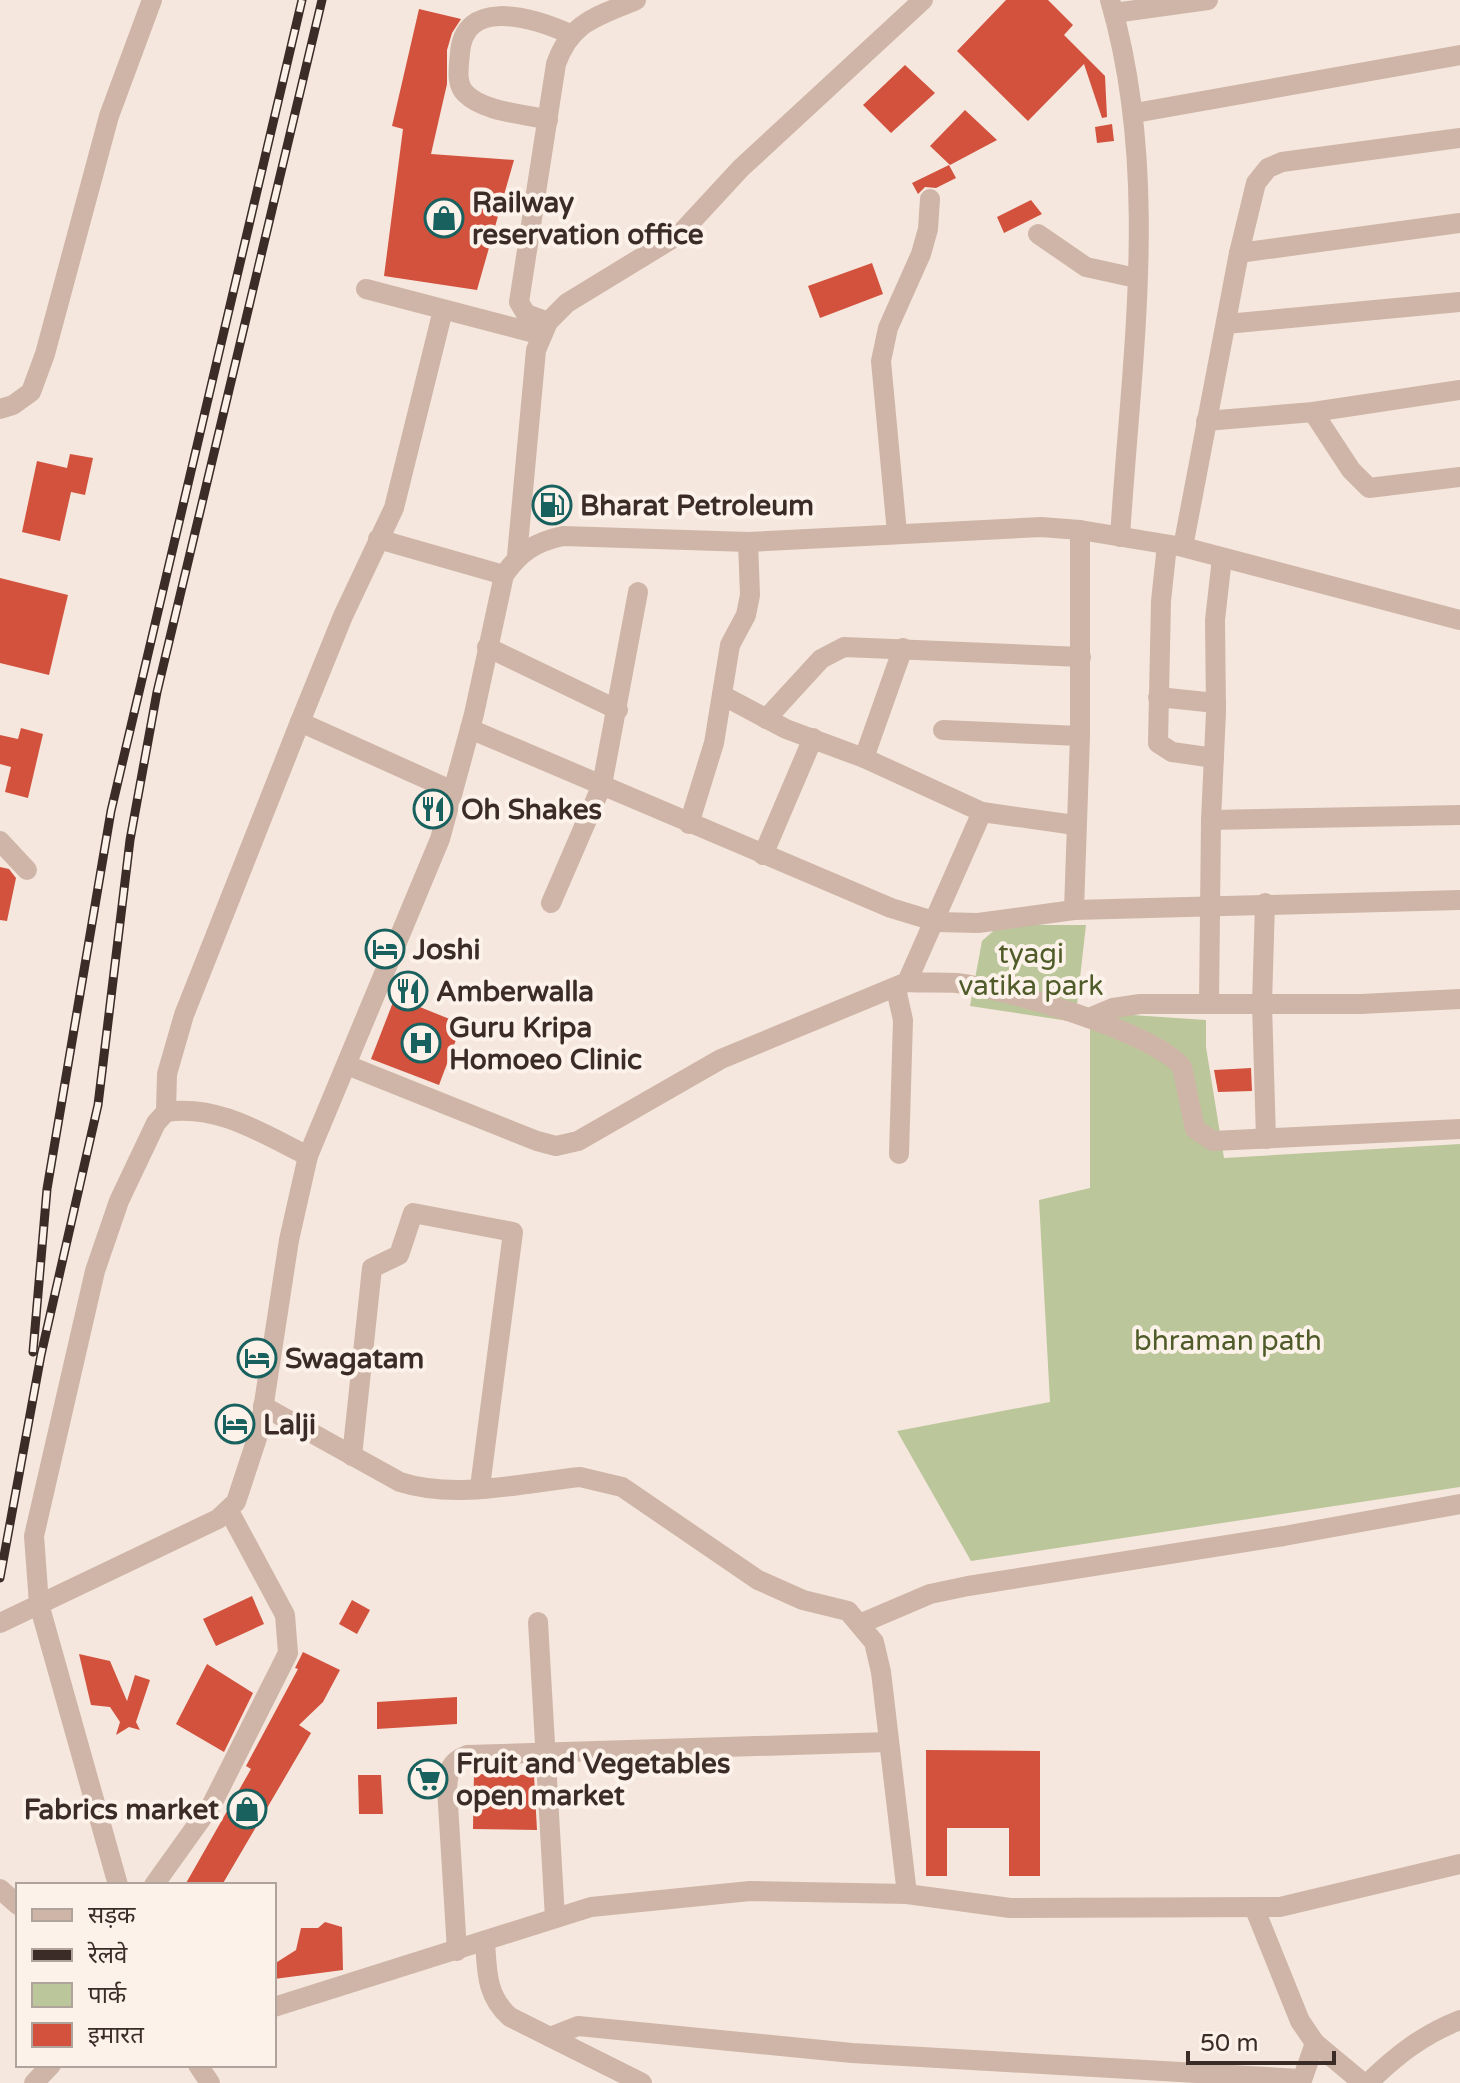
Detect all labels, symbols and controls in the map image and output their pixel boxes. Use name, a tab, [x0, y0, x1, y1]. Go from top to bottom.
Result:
place label: Railway reservation office	[472, 186, 704, 252]
shop icon: Railway reservation office	[423, 197, 465, 239]
fuel station icon: Bharat Petroleum	[531, 484, 573, 526]
place label: Bharat Petroleum	[580, 489, 814, 523]
restaurant icon: Oh Shakes	[412, 788, 454, 830]
place label: Oh Shakes	[461, 793, 602, 827]
hotel icon: Joshi	[364, 928, 406, 970]
place label: Joshi	[412, 933, 481, 967]
park label: tyagi vatika park	[958, 937, 1104, 1003]
restaurant icon: Amberwalla	[387, 970, 429, 1012]
place label: Amberwalla	[436, 975, 594, 1009]
place label: Guru Kripa Homoeo Clinic	[449, 1011, 642, 1077]
hospital icon: Guru Kripa Homoeo Clinic	[400, 1022, 442, 1064]
park label: bhraman path	[1134, 1324, 1322, 1358]
hotel icon: Swagatam	[236, 1337, 278, 1379]
place label: Swagatam	[285, 1342, 424, 1376]
hotel icon: Lalji	[214, 1403, 256, 1445]
place label: Lalji	[263, 1408, 316, 1442]
place label: Fruit and Vegetables open market	[456, 1747, 730, 1813]
supermarket icon: Fruit and Vegetables open market	[407, 1758, 449, 1800]
shop icon: Fabrics market	[226, 1788, 268, 1830]
place label: Fabrics market	[24, 1793, 219, 1827]
legend	[16, 1883, 276, 2067]
text: सड़क	[88, 1901, 136, 1930]
text: रेलवे	[87, 1941, 128, 1970]
text: पार्क	[88, 1981, 127, 2010]
scale bar	[1188, 2015, 1334, 2065]
text: इमारत	[88, 2021, 145, 2050]
text: 50 m	[1200, 2029, 1258, 2058]

